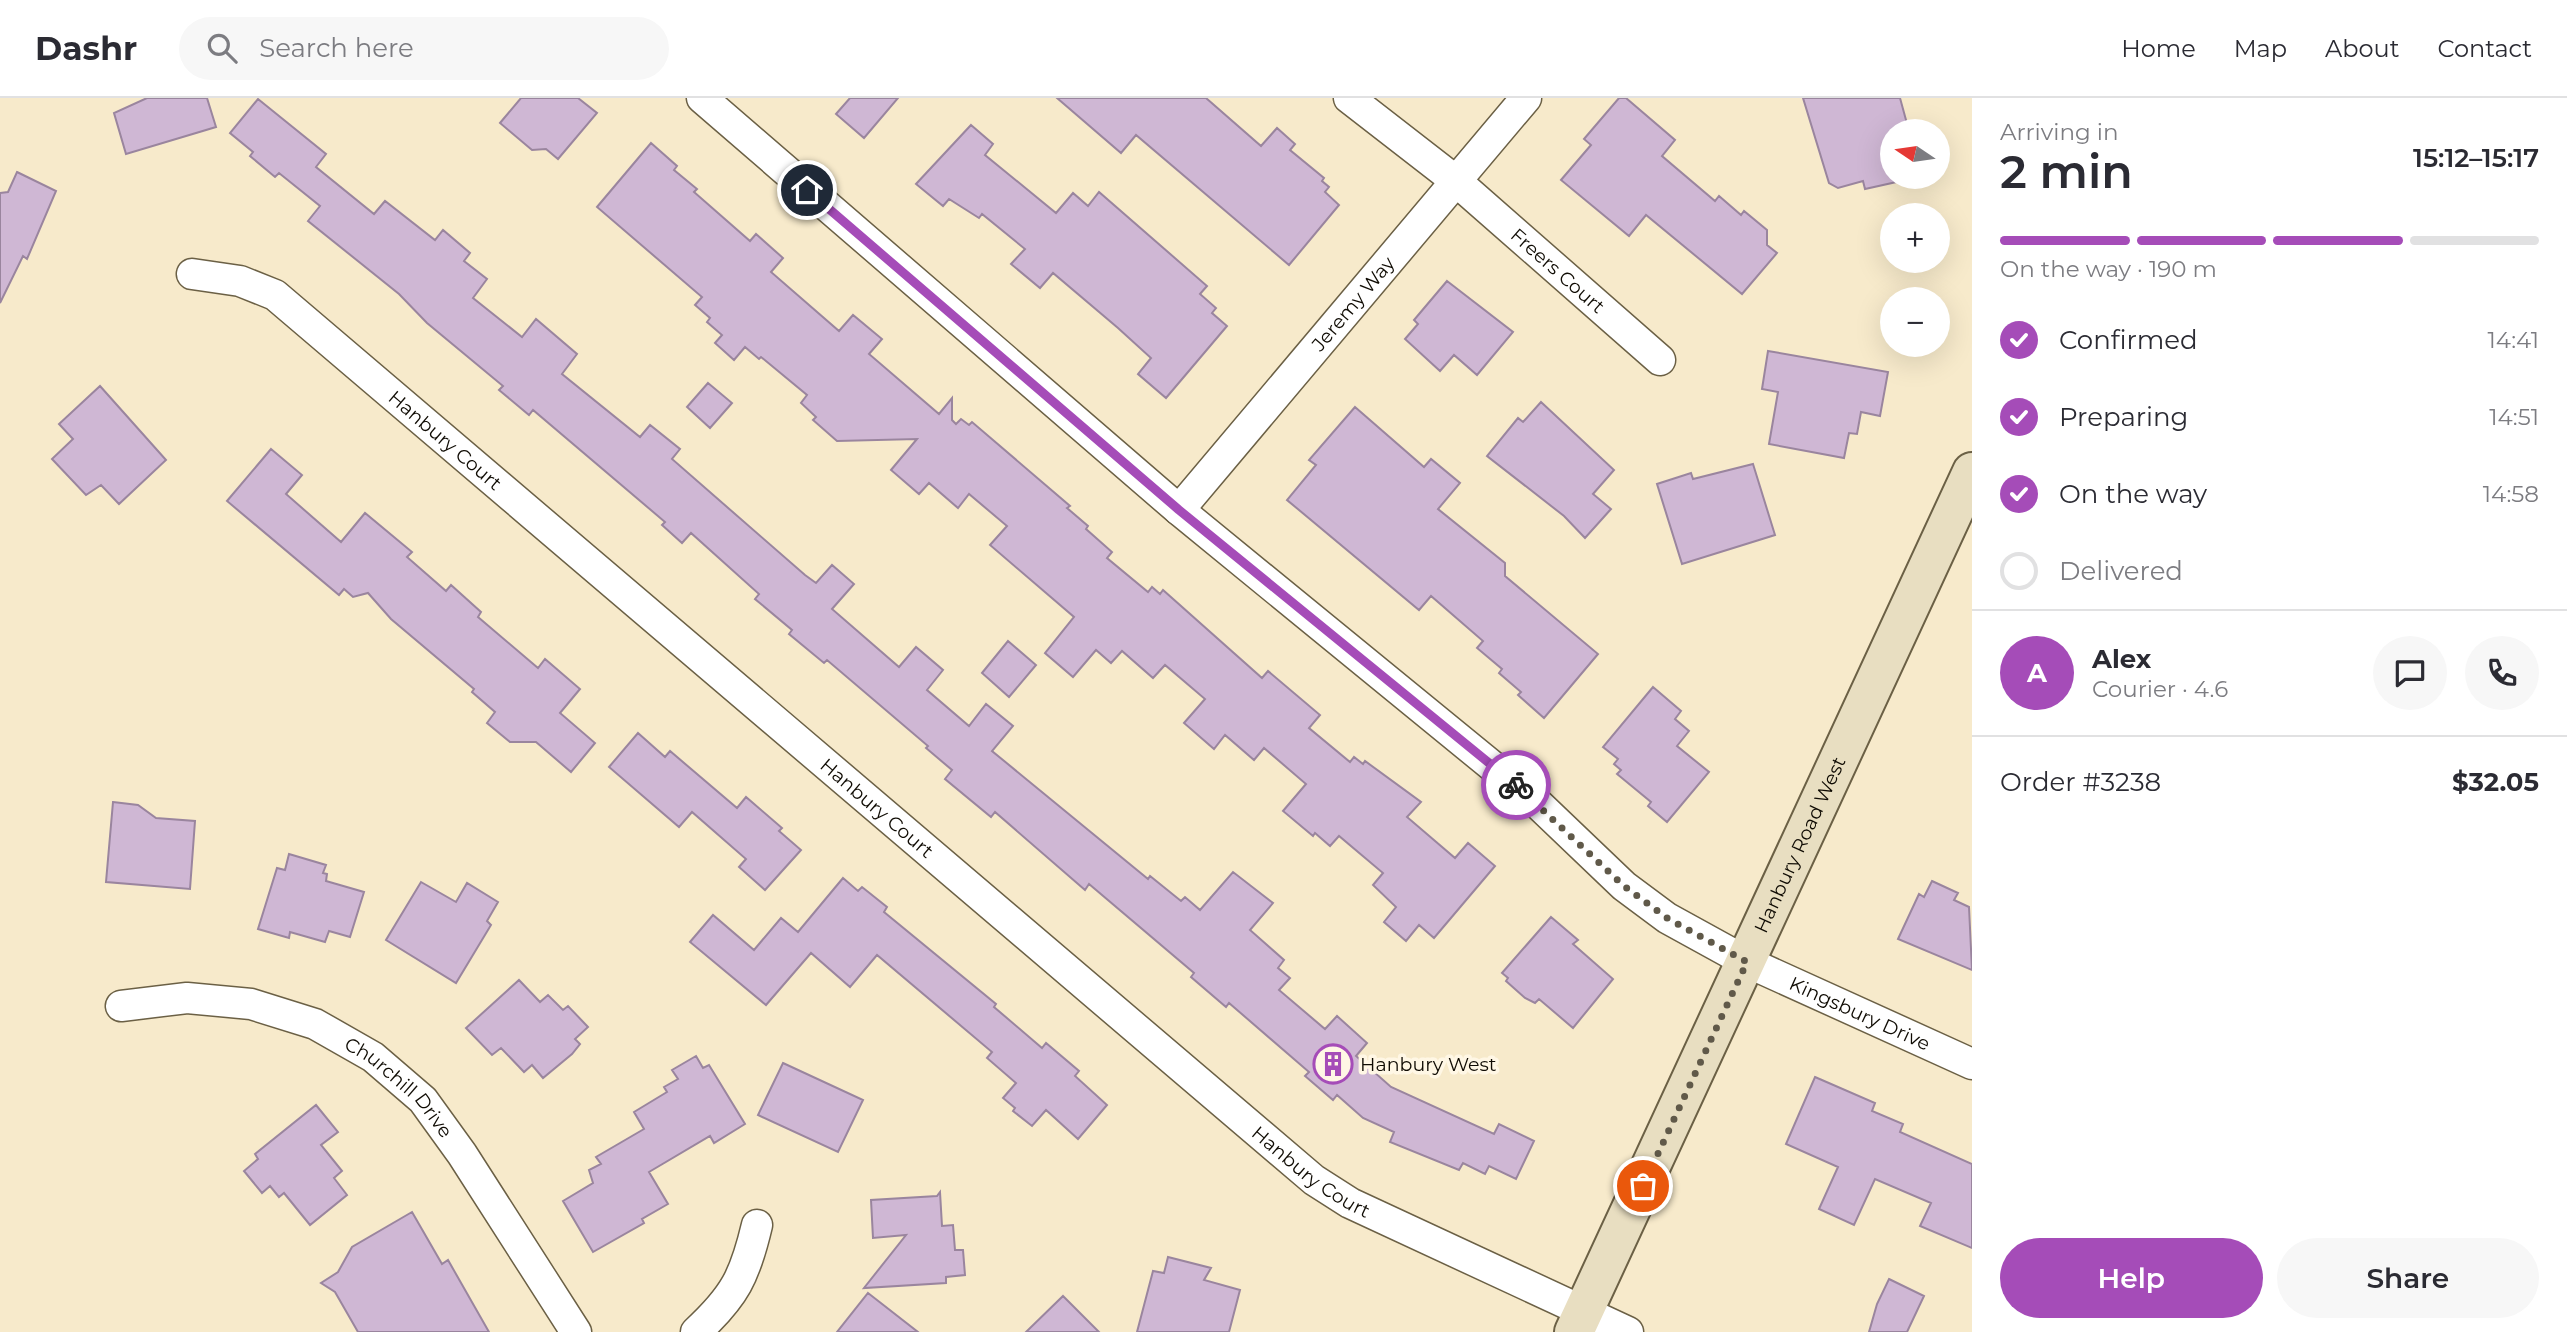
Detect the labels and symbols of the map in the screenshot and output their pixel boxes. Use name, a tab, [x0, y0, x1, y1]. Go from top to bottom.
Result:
north arrow	[1880, 119, 1950, 189]
pin	[777, 160, 837, 220]
street label: Freers Court	[1506, 223, 1610, 318]
street label: Jeremy Way	[1306, 251, 1400, 356]
street label: Hanbury Court	[384, 386, 507, 495]
courier	[1481, 750, 1551, 820]
street label: Hanbury Road West	[1749, 753, 1851, 936]
street label: Hanbury Court	[815, 754, 938, 863]
street label: Kingsbury Drive	[1786, 972, 1934, 1055]
street label: Churchill Drive	[340, 1032, 457, 1142]
building icon: Hanbury West	[1312, 1043, 1354, 1085]
place label: Hanbury West	[1360, 1053, 1497, 1076]
street label: Hanbury Court	[1247, 1121, 1374, 1223]
pin	[1613, 1156, 1673, 1216]

